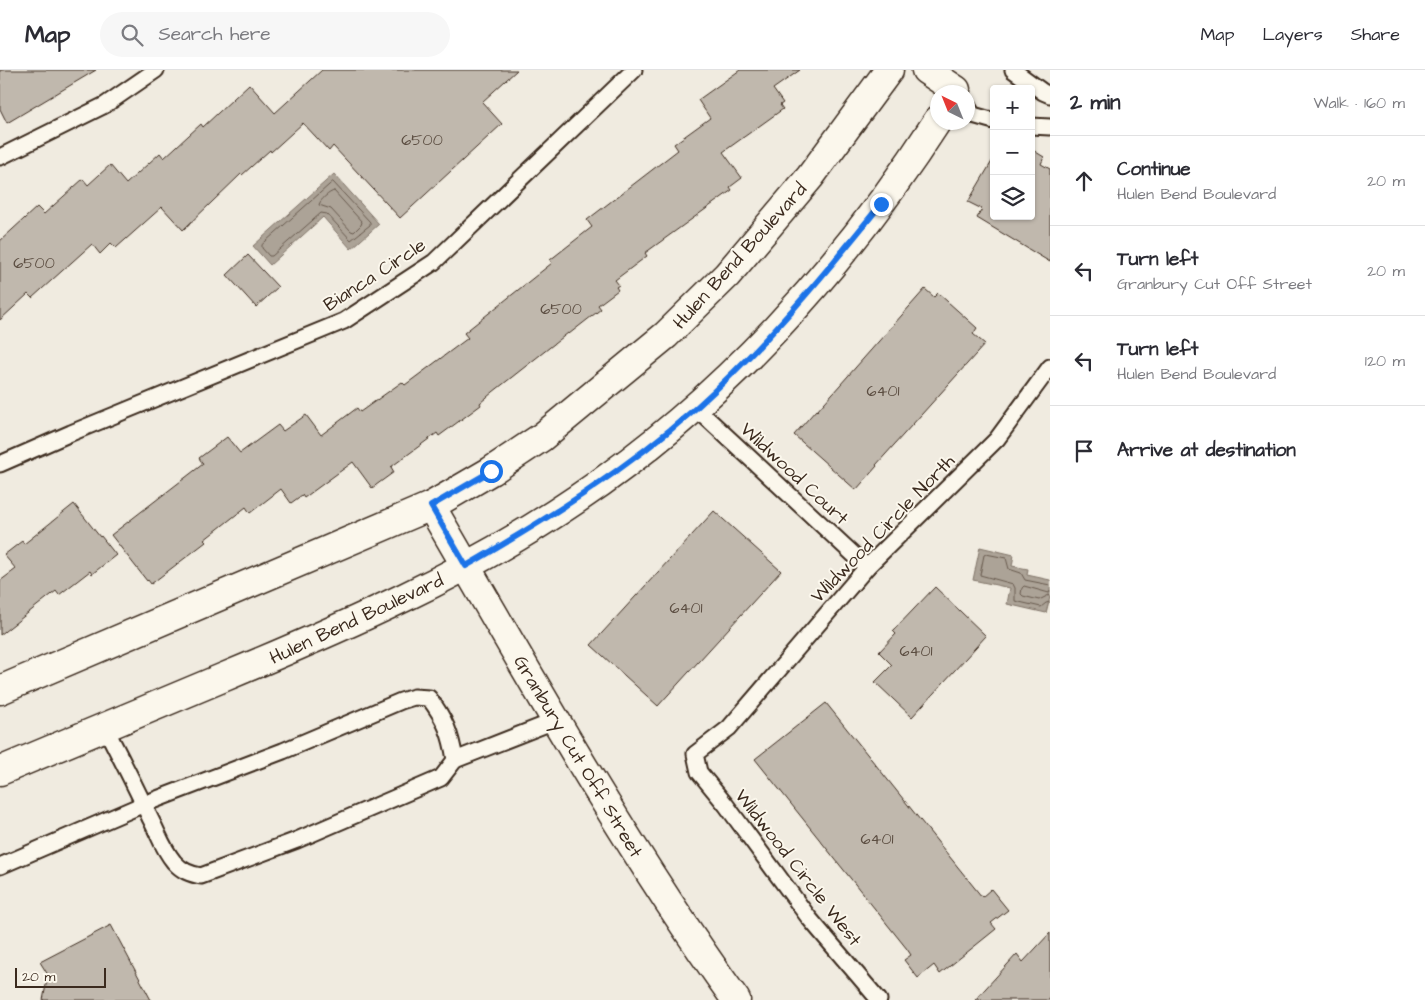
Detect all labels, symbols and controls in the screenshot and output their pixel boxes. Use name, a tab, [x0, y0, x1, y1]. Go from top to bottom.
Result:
search box	[100, 12, 450, 57]
text: Map	[25, 18, 70, 52]
icon: search	[118, 21, 146, 49]
text: Search here	[158, 21, 271, 48]
text: Map	[1200, 22, 1234, 47]
text: Layers	[1262, 22, 1323, 47]
text: Share	[1351, 22, 1400, 47]
north arrow	[930, 85, 975, 130]
map controls	[990, 85, 1035, 220]
button: +	[990, 85, 1035, 130]
text: 2 min	[1070, 88, 1120, 117]
text: Walk · 160 m	[1313, 92, 1405, 114]
house number: 6500	[401, 129, 443, 151]
button: −	[990, 130, 1035, 175]
text: Continue	[1117, 156, 1191, 183]
icon: ahead	[1070, 167, 1098, 195]
text: 20 m	[1367, 170, 1405, 192]
button: layers	[990, 175, 1035, 220]
street label: Hulen Bend Boulevard	[667, 177, 814, 335]
text: Hulen Bend Boulevard	[1117, 183, 1276, 205]
route end	[870, 193, 893, 216]
street label: Bianca Circle	[318, 232, 431, 318]
text: Turn left	[1117, 246, 1198, 273]
house number: 6500	[13, 252, 55, 274]
icon: left	[1070, 257, 1098, 285]
text: 20 m	[1367, 260, 1405, 282]
text: Granbury Cut Off Street	[1117, 273, 1312, 295]
house number: 6500	[540, 298, 582, 320]
text: Turn left	[1117, 336, 1198, 363]
icon: left	[1070, 347, 1098, 375]
text: 120 m	[1365, 350, 1405, 372]
text: Hulen Bend Boulevard	[1117, 363, 1276, 385]
house number: 6401	[866, 380, 900, 402]
street label: Wildwood Court	[734, 417, 854, 532]
icon: arrive	[1070, 437, 1098, 465]
text: Arrive at destination	[1117, 437, 1296, 464]
street label: Wildwood Circle North	[805, 448, 962, 609]
route start	[480, 460, 503, 483]
street label: Hulen Bend Boulevard	[265, 567, 448, 672]
house number: 6401	[669, 597, 703, 619]
house number: 6401	[899, 640, 933, 662]
street label: Granbury Cut Off Street	[506, 651, 649, 864]
street label: Wildwood Circle West	[728, 784, 868, 952]
house number: 6401	[860, 828, 894, 850]
scale bar	[15, 965, 106, 988]
text: 20 m	[22, 967, 55, 987]

